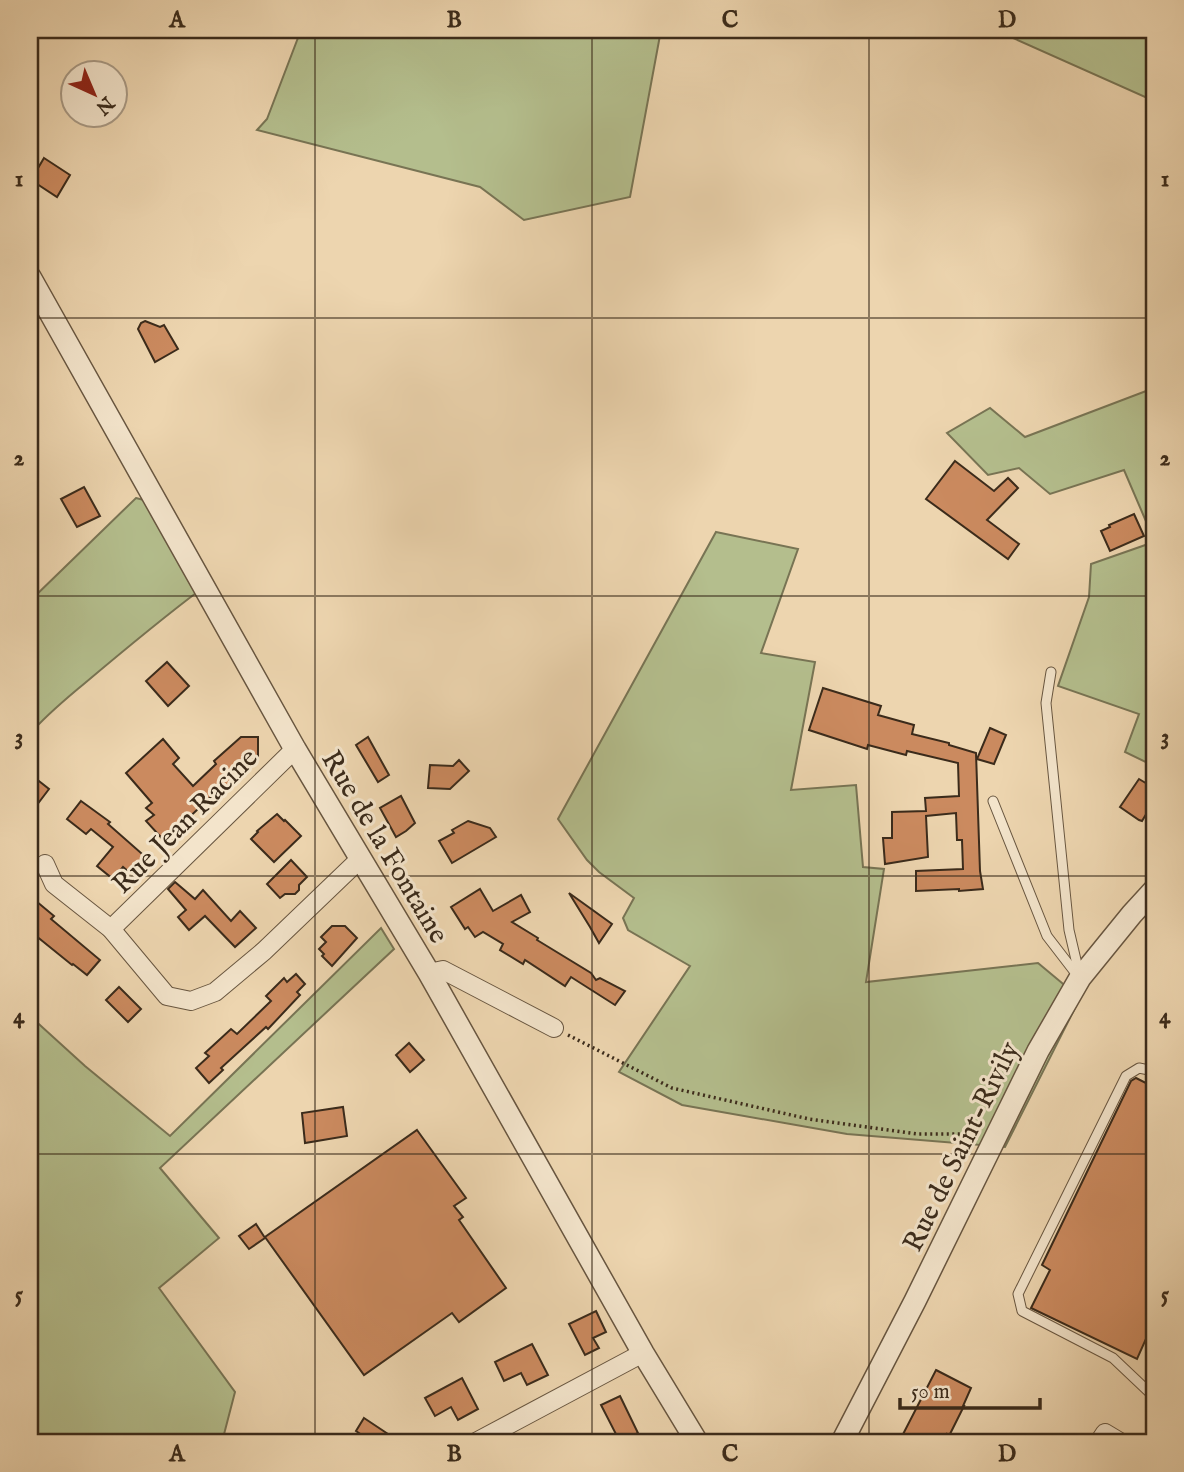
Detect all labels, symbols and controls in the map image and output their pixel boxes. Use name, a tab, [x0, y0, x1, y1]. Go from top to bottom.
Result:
text: A	[168, 6, 186, 35]
text: B	[446, 6, 462, 35]
text: C	[722, 6, 739, 35]
text: D	[998, 6, 1016, 35]
north arrow	[60, 60, 130, 130]
text: N	[90, 90, 119, 120]
text: 1	[15, 165, 23, 194]
text: 1	[1161, 165, 1169, 194]
text: 2	[14, 444, 25, 473]
text: 2	[1160, 444, 1171, 473]
text: 3	[15, 723, 23, 752]
text: 3	[1161, 723, 1169, 752]
street label: Rue Jean Racine	[106, 741, 266, 902]
street label: Rue de la Fontaine	[313, 745, 455, 950]
text: 4	[13, 1002, 25, 1031]
text: 4	[1159, 1002, 1171, 1031]
street label: Rue de Saint-Rivily	[896, 1036, 1028, 1258]
text: 5	[15, 1281, 24, 1310]
text: 5	[1161, 1281, 1170, 1310]
scale bar	[900, 1367, 1040, 1411]
text: 50 m	[911, 1379, 950, 1406]
text: A	[168, 1440, 186, 1469]
text: B	[446, 1440, 462, 1469]
text: C	[722, 1440, 739, 1469]
text: D	[998, 1440, 1016, 1469]

